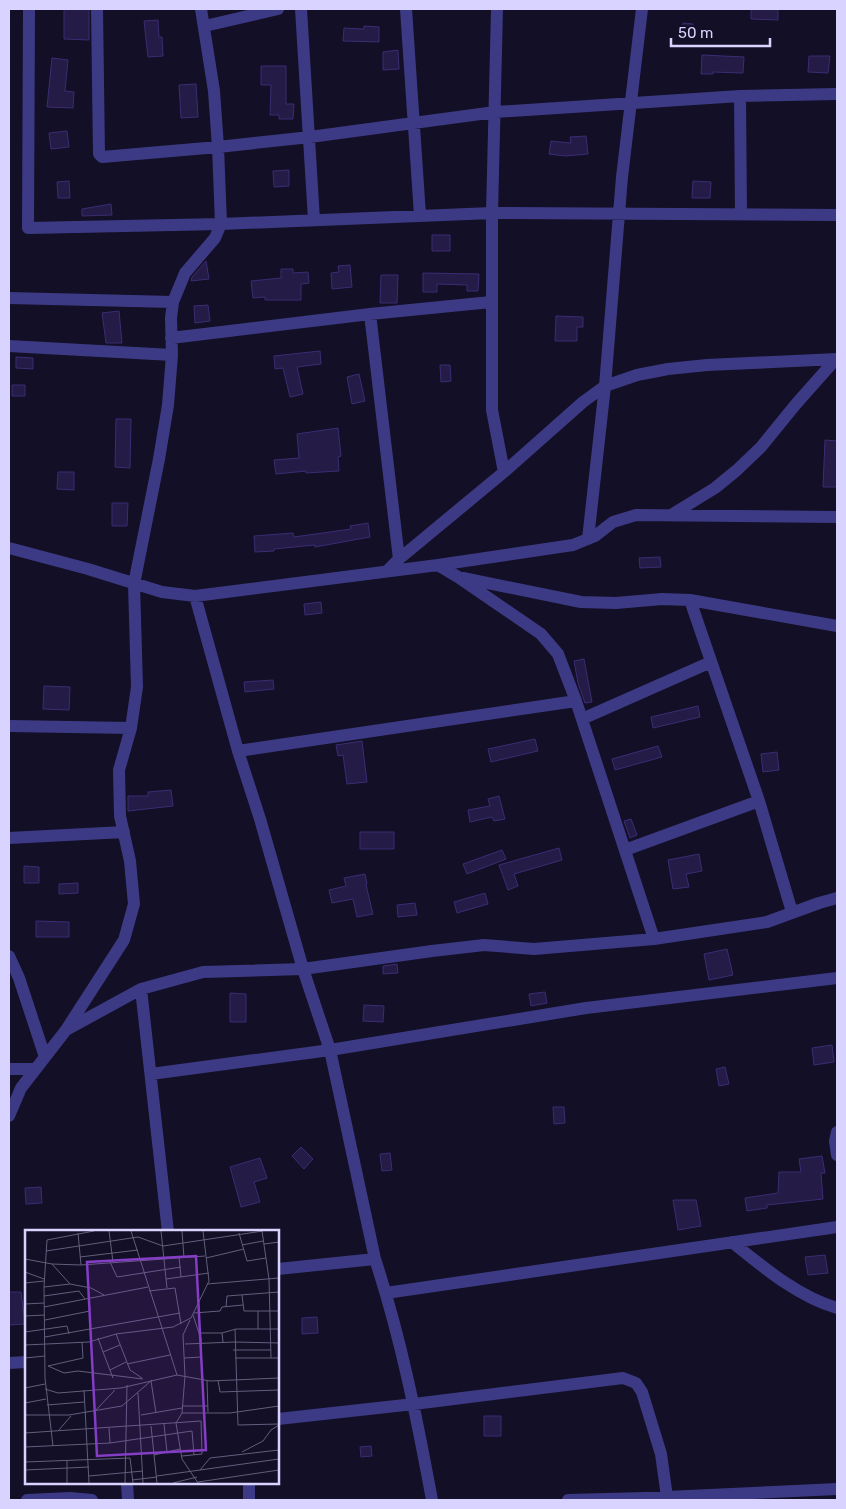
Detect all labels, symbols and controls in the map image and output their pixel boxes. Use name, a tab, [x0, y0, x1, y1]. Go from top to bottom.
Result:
scale bar	[671, 15, 770, 47]
text: 50 m	[678, 24, 713, 42]
inset map	[25, 1230, 279, 1484]

